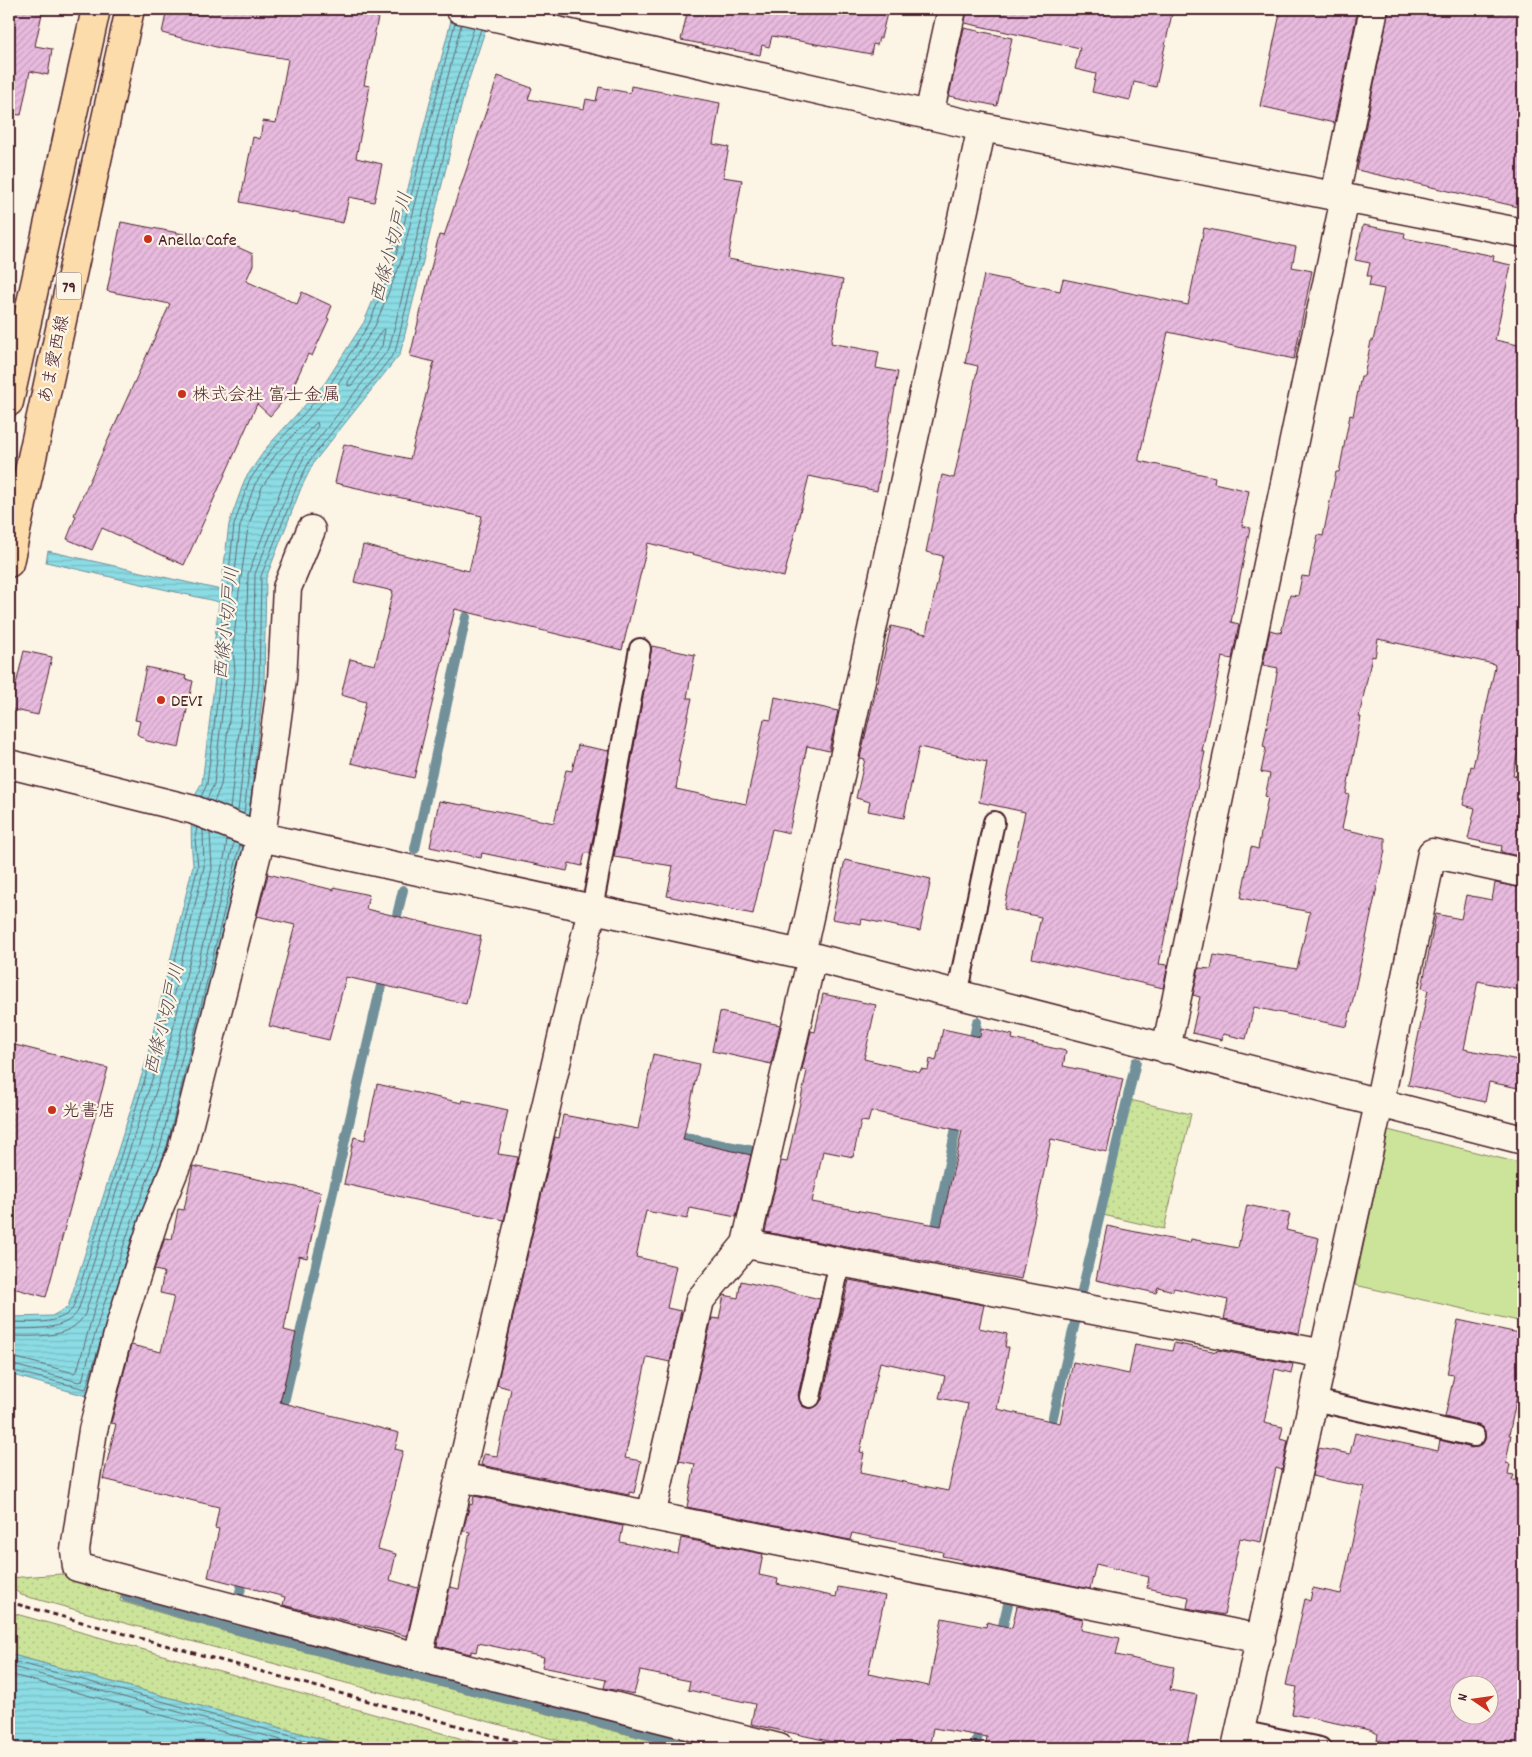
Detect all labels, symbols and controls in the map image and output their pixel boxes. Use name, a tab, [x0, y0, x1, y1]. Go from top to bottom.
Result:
water label: 西條小切戸川	[366, 189, 421, 306]
place label: Anella Cafe	[158, 229, 237, 254]
marker: Anella Cafe	[142, 233, 154, 245]
road number: 79	[56, 272, 82, 300]
street label: あま愛西線	[34, 313, 77, 406]
place label: 株式会社 富士金属	[192, 384, 340, 409]
marker: 株式会社 富士金属	[176, 388, 188, 400]
water label: 西條小切戸川	[209, 565, 248, 681]
place label: DEVI	[171, 690, 203, 715]
marker: DEVI	[155, 694, 167, 706]
water label: 西條小切戸川	[140, 961, 193, 1078]
place label: 光書店	[62, 1100, 116, 1125]
marker: 光書店	[46, 1104, 58, 1116]
north arrow	[1450, 1674, 1500, 1724]
text: N	[1453, 1692, 1474, 1703]

